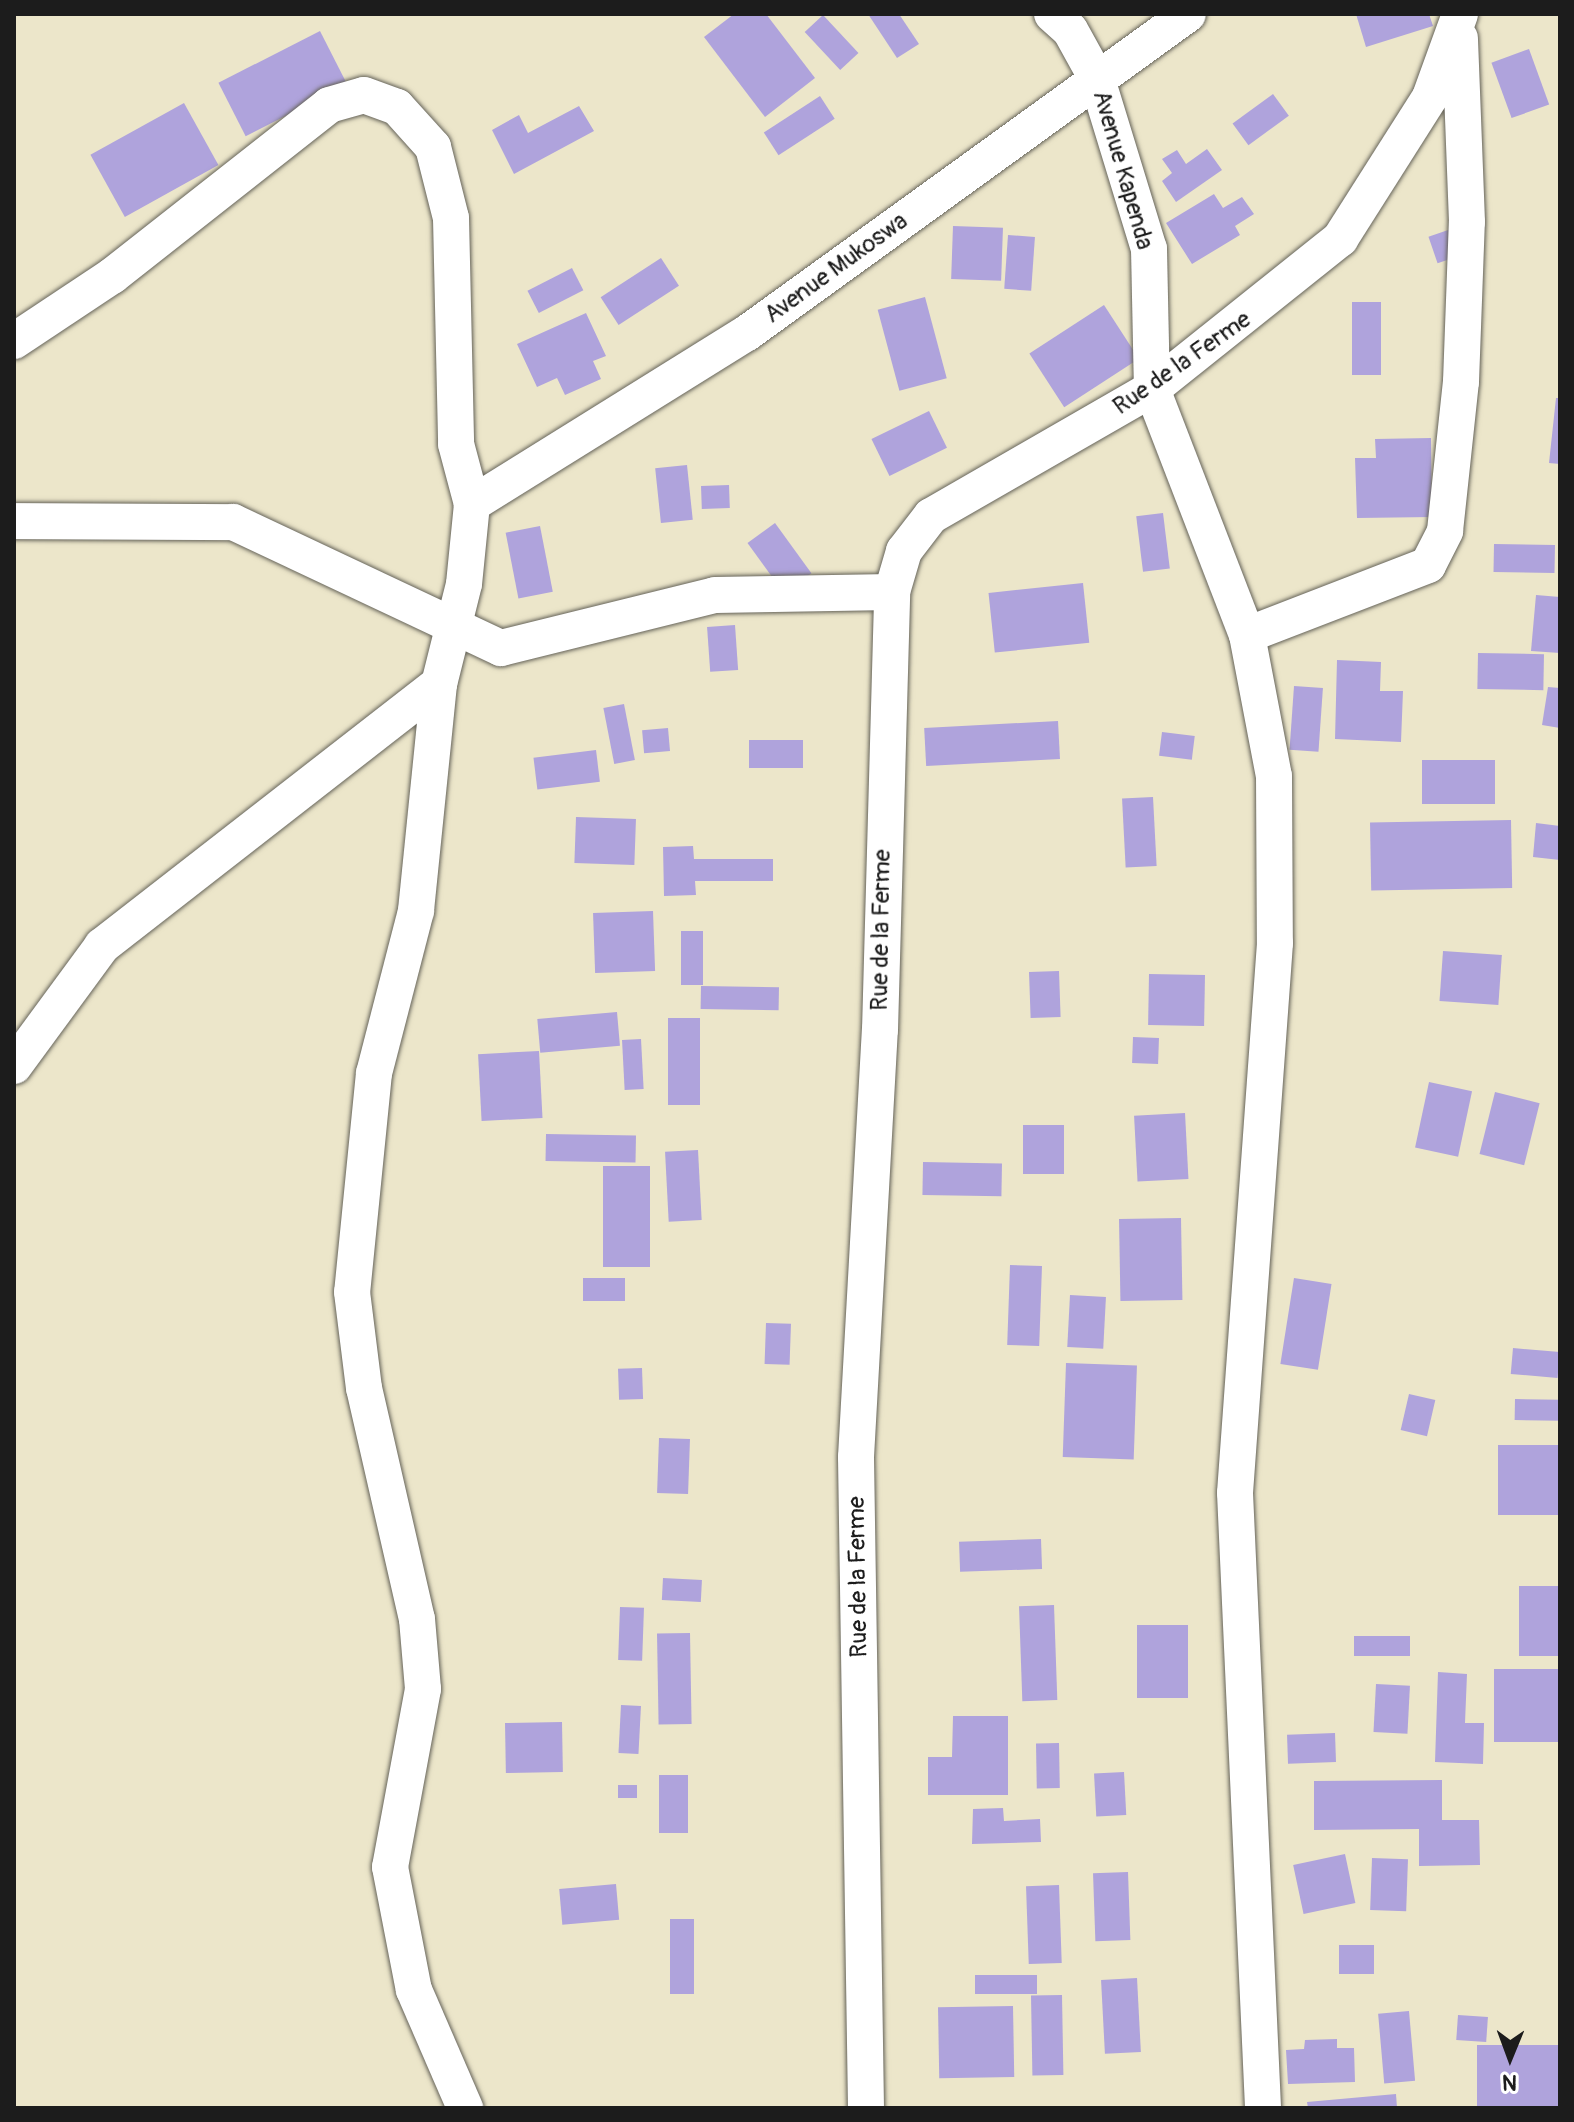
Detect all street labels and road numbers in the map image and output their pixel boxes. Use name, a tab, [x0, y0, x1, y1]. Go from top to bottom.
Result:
street label: Avenue Kapenda	[1087, 87, 1159, 253]
street label: Avenue Mukoswa	[759, 207, 913, 329]
street label: Rue de la Ferme	[1108, 305, 1256, 421]
street label: Rue de la Ferme	[865, 849, 897, 1011]
street label: Rue de la Ferme	[842, 1496, 874, 1658]

